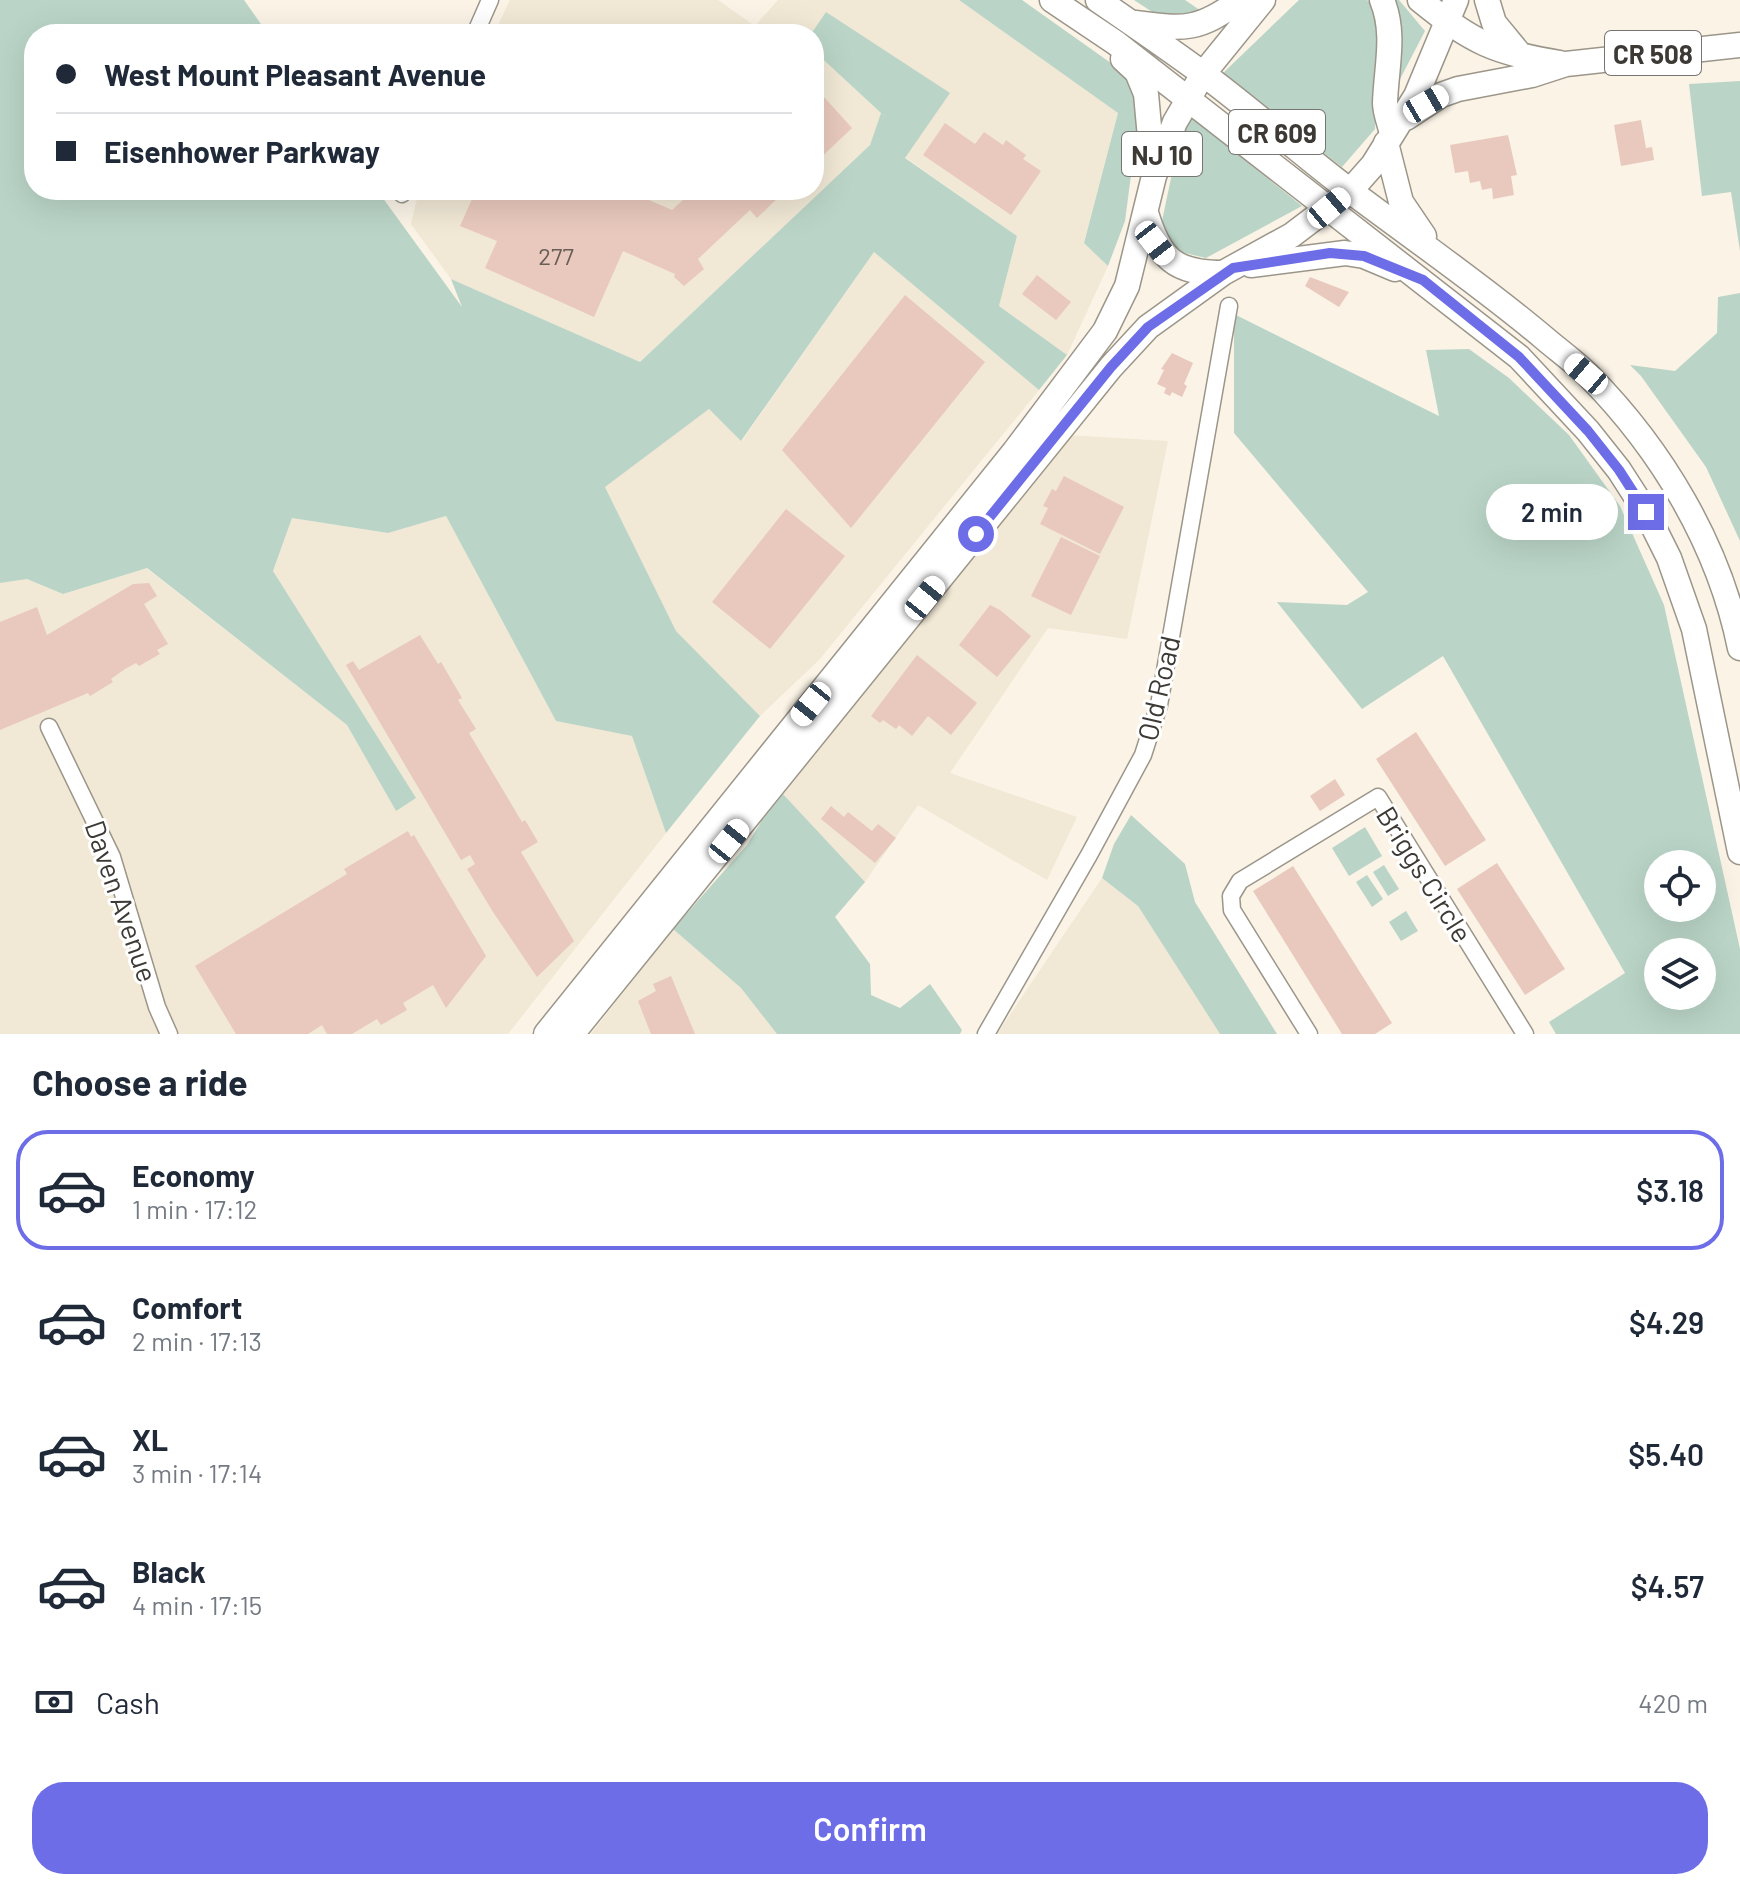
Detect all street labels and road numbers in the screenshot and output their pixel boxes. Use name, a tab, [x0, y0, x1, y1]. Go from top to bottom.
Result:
road number: CR 508	[1605, 31, 1701, 75]
road number: CR 609	[1229, 110, 1325, 154]
road number: NJ 10	[1122, 132, 1202, 176]
street label: Old Road	[1129, 632, 1187, 744]
street label: Briggs Circle	[1370, 800, 1480, 948]
street label: Daven Avenue	[78, 816, 166, 986]

